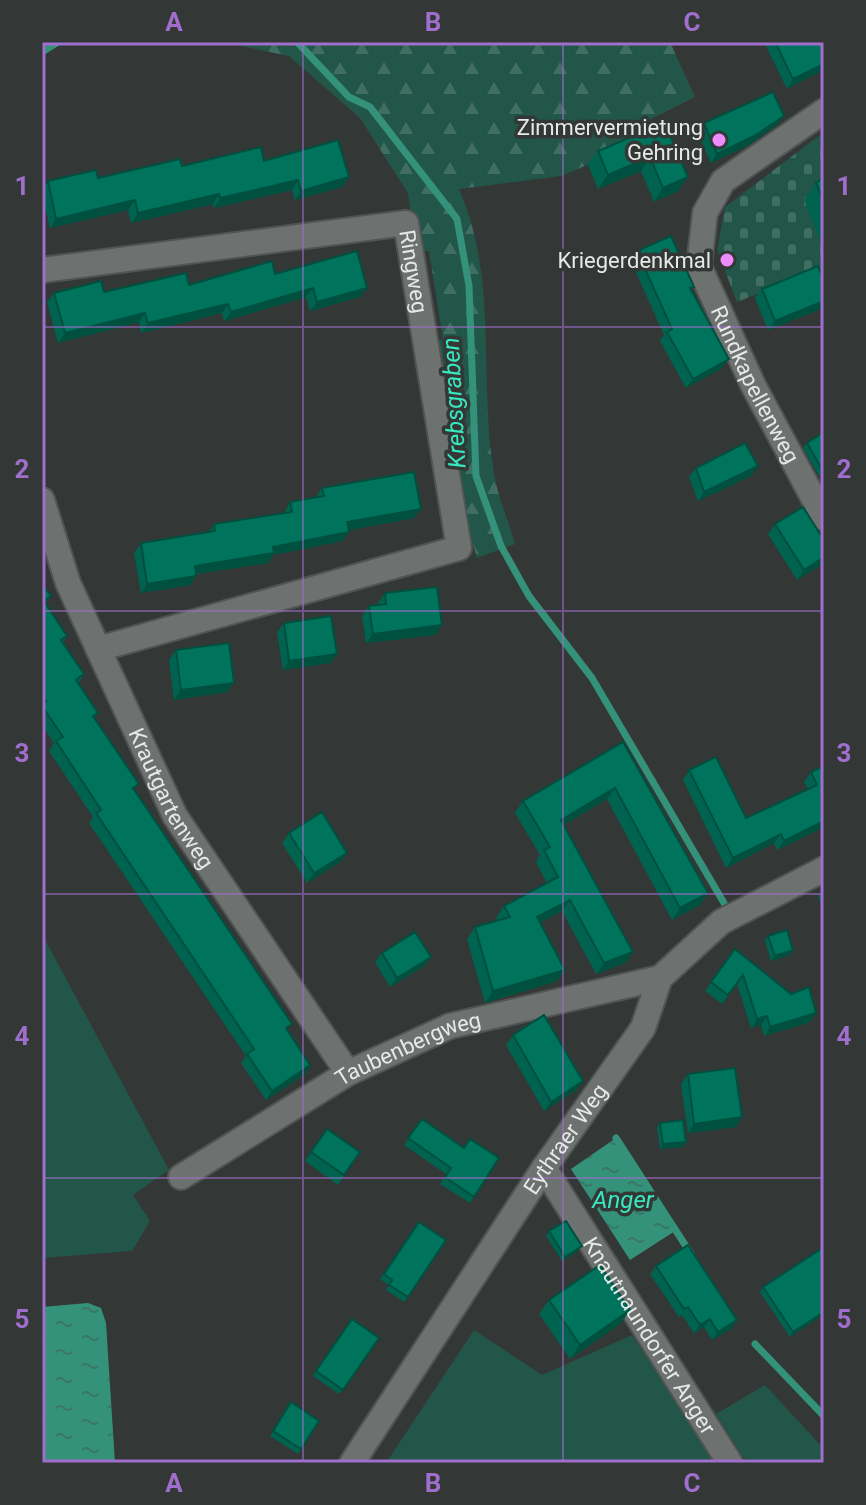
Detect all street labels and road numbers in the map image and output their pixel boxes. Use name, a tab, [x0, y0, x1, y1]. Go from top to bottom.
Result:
street label: Ringweg	[395, 228, 433, 315]
street label: Rundkapellenweg	[706, 302, 805, 467]
street label: Krautgartenweg	[124, 724, 219, 873]
street label: Taubenbergweg	[330, 1007, 483, 1090]
street label: Eythraer Weg	[518, 1079, 612, 1199]
street label: Knautnaundorfer Anger	[578, 1232, 721, 1439]

